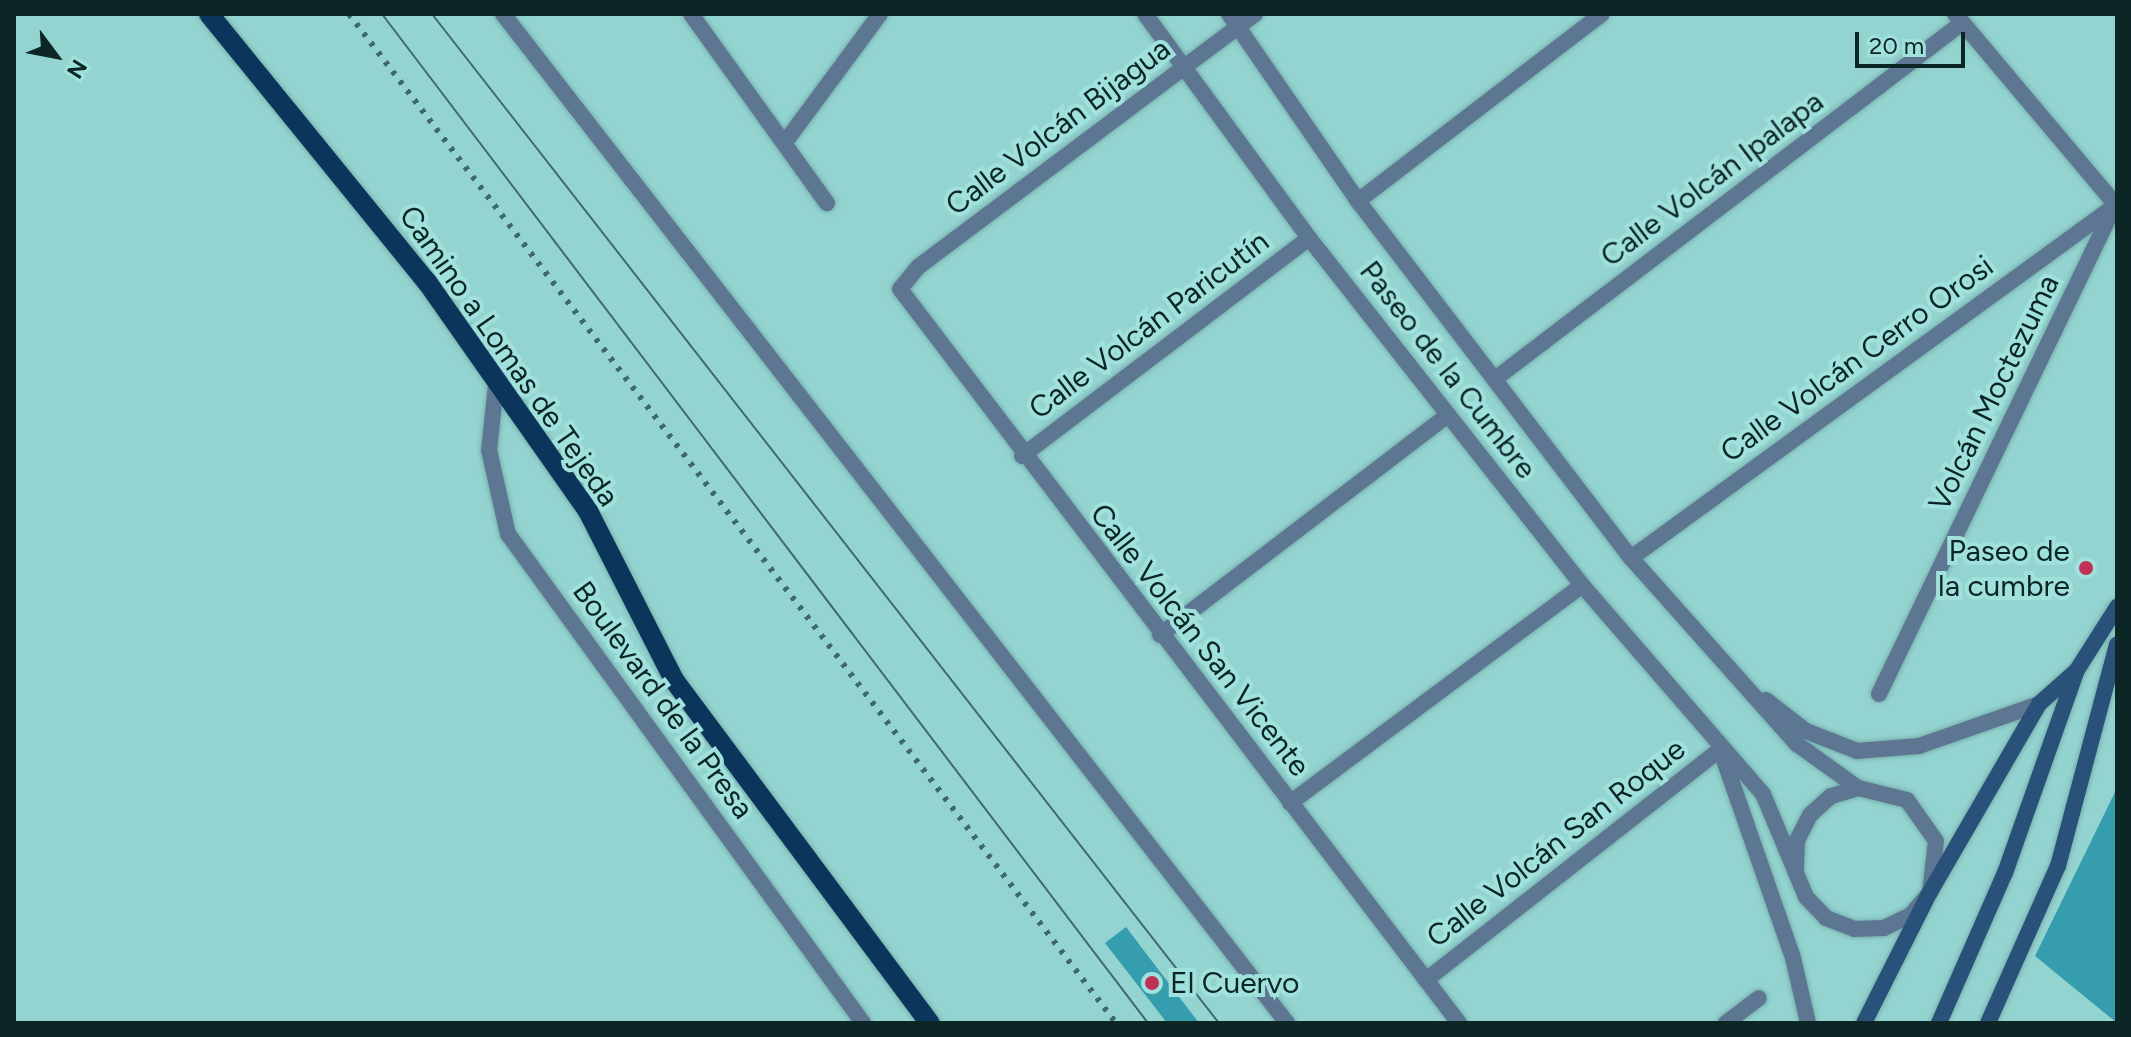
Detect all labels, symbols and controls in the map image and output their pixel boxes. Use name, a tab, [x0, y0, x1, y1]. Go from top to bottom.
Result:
north arrow	[16, 16, 96, 96]
scale bar	[1859, 16, 1969, 66]
street label: Calle Volcán Bijagua	[939, 31, 1177, 223]
text: 20 m	[1869, 31, 1924, 60]
text: N	[61, 55, 93, 83]
street label: Calle Volcán Ipalapa	[1594, 84, 1830, 274]
street label: Camino a Lomas de Tejeda	[391, 199, 627, 513]
street label: Calle Volcán Paricutín	[1022, 223, 1276, 427]
street label: Calle Volcán Cerro Orosi	[1714, 248, 2000, 470]
street label: Paseo de la Cumbre	[1352, 254, 1544, 486]
street label: Volcán Moctezuma	[1921, 269, 2067, 517]
street label: Calle Volcán San Vicente	[1082, 497, 1318, 783]
place label: Paseo de la cumbre	[1938, 533, 2070, 604]
marker: Paseo de la cumbre	[2077, 559, 2095, 577]
street label: Boulevard de la Presa	[565, 574, 761, 826]
street label: Calle Volcán San Roque	[1420, 731, 1692, 955]
place label: El Cuervo	[1170, 965, 1299, 1001]
marker: El Cuervo	[1141, 972, 1163, 994]

